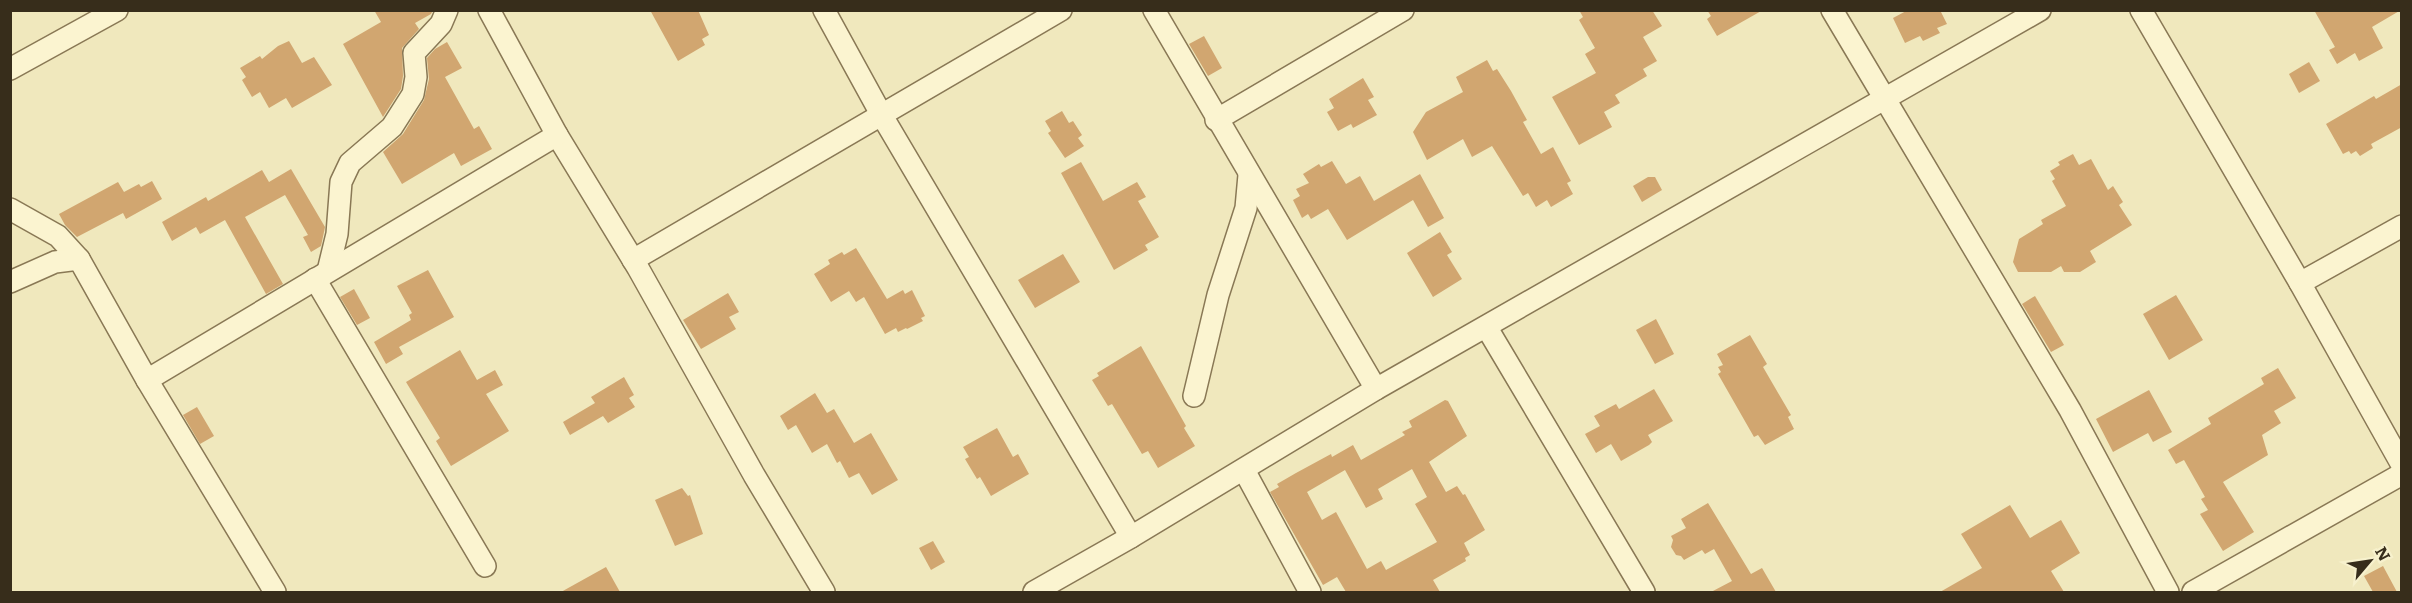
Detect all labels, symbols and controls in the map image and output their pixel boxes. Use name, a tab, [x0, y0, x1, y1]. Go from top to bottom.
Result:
north arrow	[2340, 531, 2400, 591]
text: N	[2370, 542, 2398, 565]

